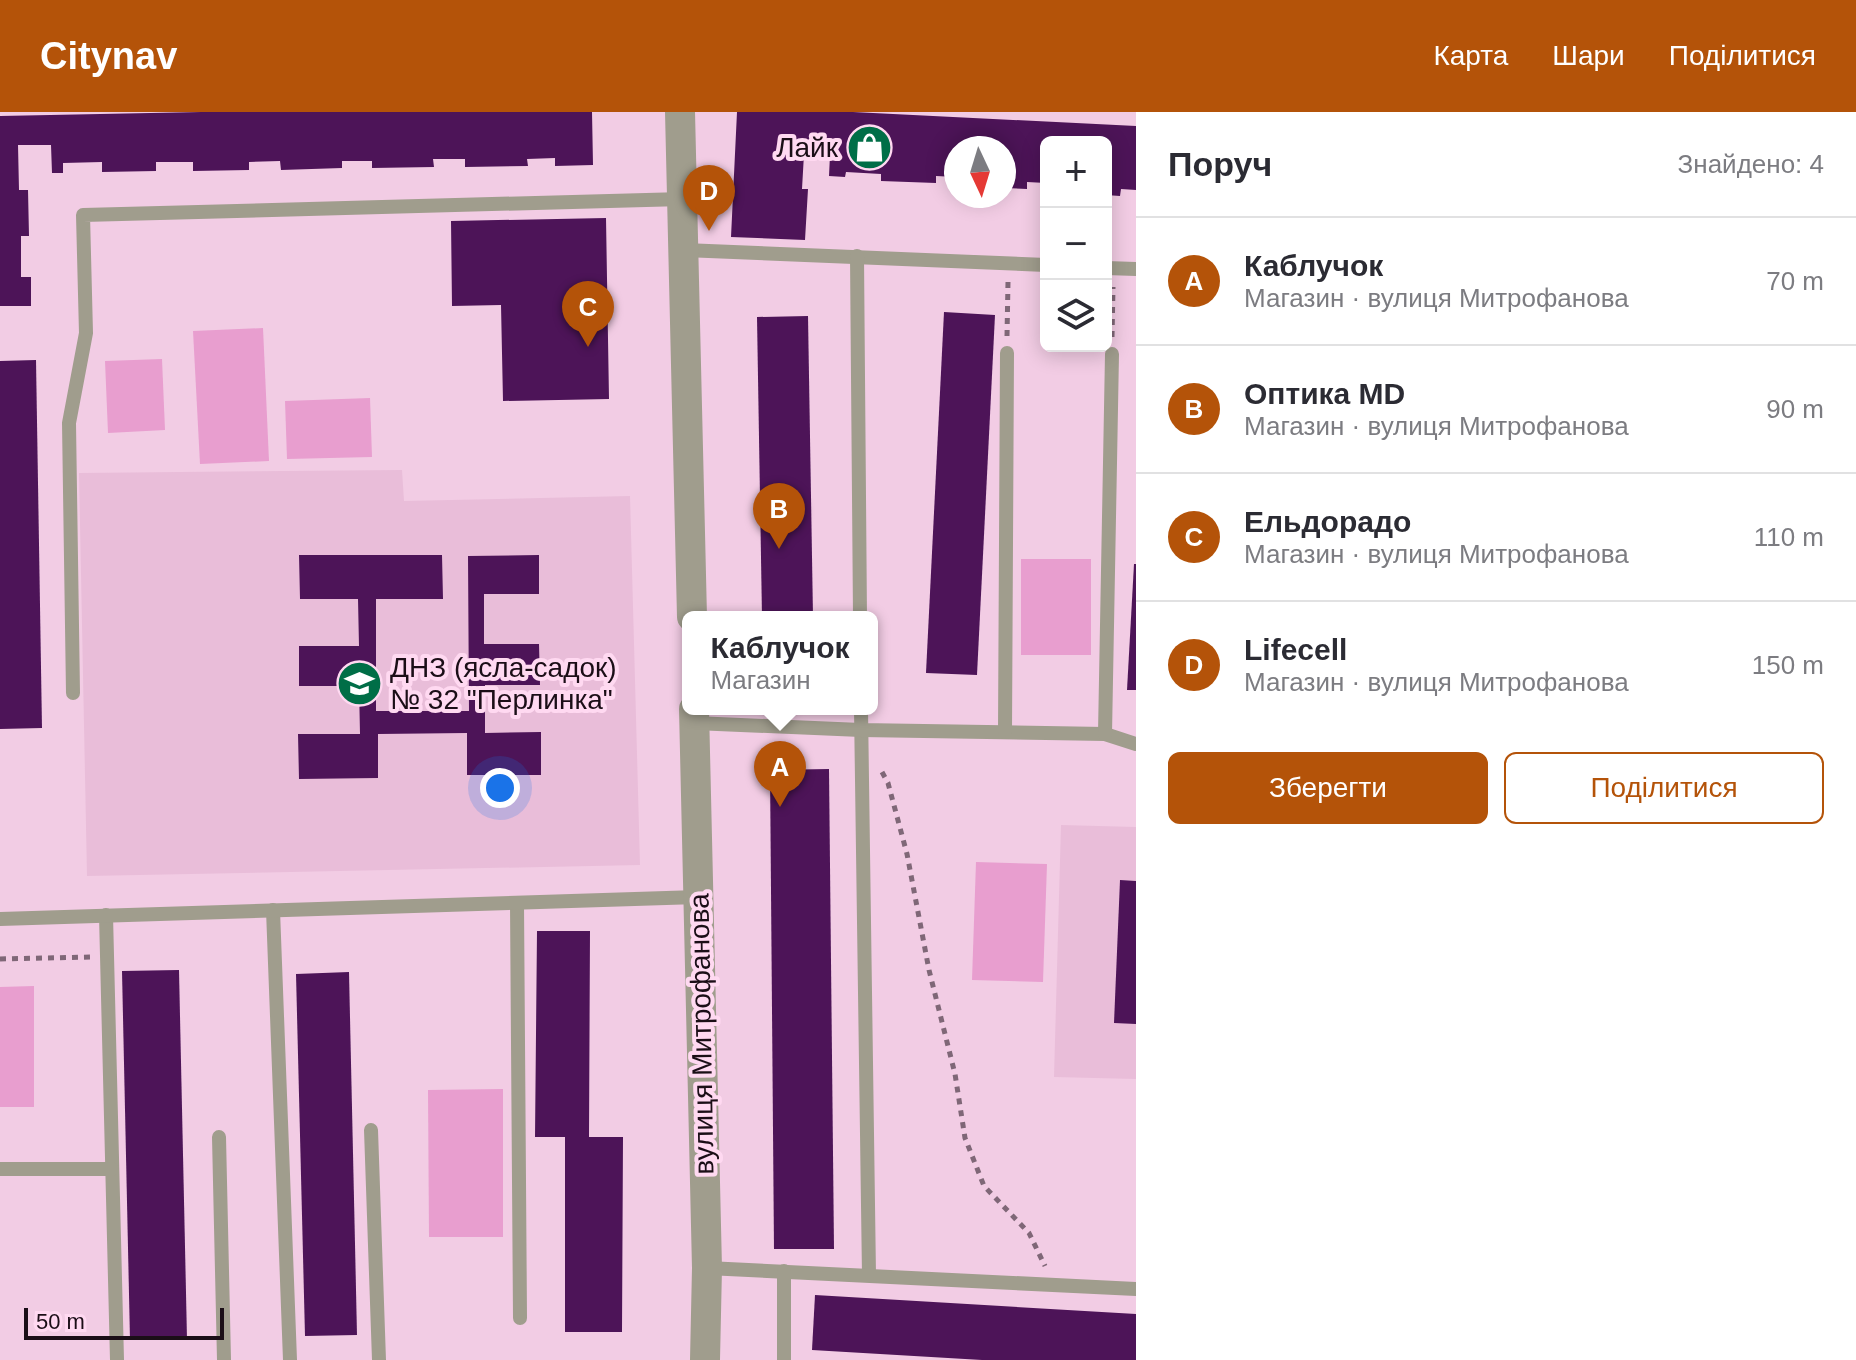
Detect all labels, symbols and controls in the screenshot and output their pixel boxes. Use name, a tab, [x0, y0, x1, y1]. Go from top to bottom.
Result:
text: Citynav	[40, 35, 177, 77]
text: Карта	[1433, 40, 1508, 71]
text: Шари	[1552, 40, 1625, 71]
text: Поділитися	[1669, 40, 1816, 71]
shop icon: Лайк	[845, 123, 893, 171]
place label: Лайк	[776, 132, 839, 163]
north arrow	[944, 136, 1016, 208]
map controls	[1040, 136, 1112, 352]
button: +	[1040, 136, 1112, 208]
text: Поруч	[1168, 145, 1272, 183]
text: Знайдено: 4	[1678, 149, 1824, 179]
pin: D	[683, 165, 735, 231]
button: −	[1040, 208, 1112, 280]
text: Каблучок	[1244, 249, 1383, 282]
text: A	[1185, 266, 1203, 296]
text: 70 m	[1766, 266, 1824, 296]
button: layers	[1040, 280, 1112, 352]
pin: C	[562, 281, 614, 347]
text: Магазин · вулиця Митрофанова	[1244, 283, 1629, 313]
text: Оптика MD	[1244, 377, 1405, 410]
text: B	[1185, 394, 1203, 424]
text: 90 m	[1766, 394, 1824, 424]
text: Магазин · вулиця Митрофанова	[1244, 411, 1629, 441]
pin: B	[753, 483, 805, 549]
text: Ельдорадо	[1244, 505, 1411, 538]
text: C	[1185, 522, 1203, 552]
text: 110 m	[1754, 522, 1824, 552]
text: Магазин · вулиця Митрофанова	[1244, 539, 1629, 569]
popup	[682, 611, 878, 715]
text: Каблучок	[710, 631, 850, 664]
text: Lifecell	[1244, 633, 1347, 666]
text: D	[1185, 650, 1203, 680]
text: 150 m	[1752, 650, 1824, 680]
place label: ДНЗ (ясла-садок) № 32 "Перлинка"	[390, 652, 617, 715]
school or university icon: ДНЗ (ясла-садок) № 32 "Перлинка"	[335, 659, 383, 707]
text: Магазин	[710, 665, 811, 695]
text: Магазин · вулиця Митрофанова	[1244, 667, 1629, 697]
pin: A	[754, 741, 806, 807]
button: Зберегти	[1168, 752, 1488, 824]
button: Поділитися	[1504, 752, 1824, 824]
your location	[480, 768, 520, 808]
street label: вулиця Митрофанова	[684, 893, 719, 1175]
scale bar	[24, 1304, 224, 1340]
text: 50 m	[36, 1309, 85, 1334]

